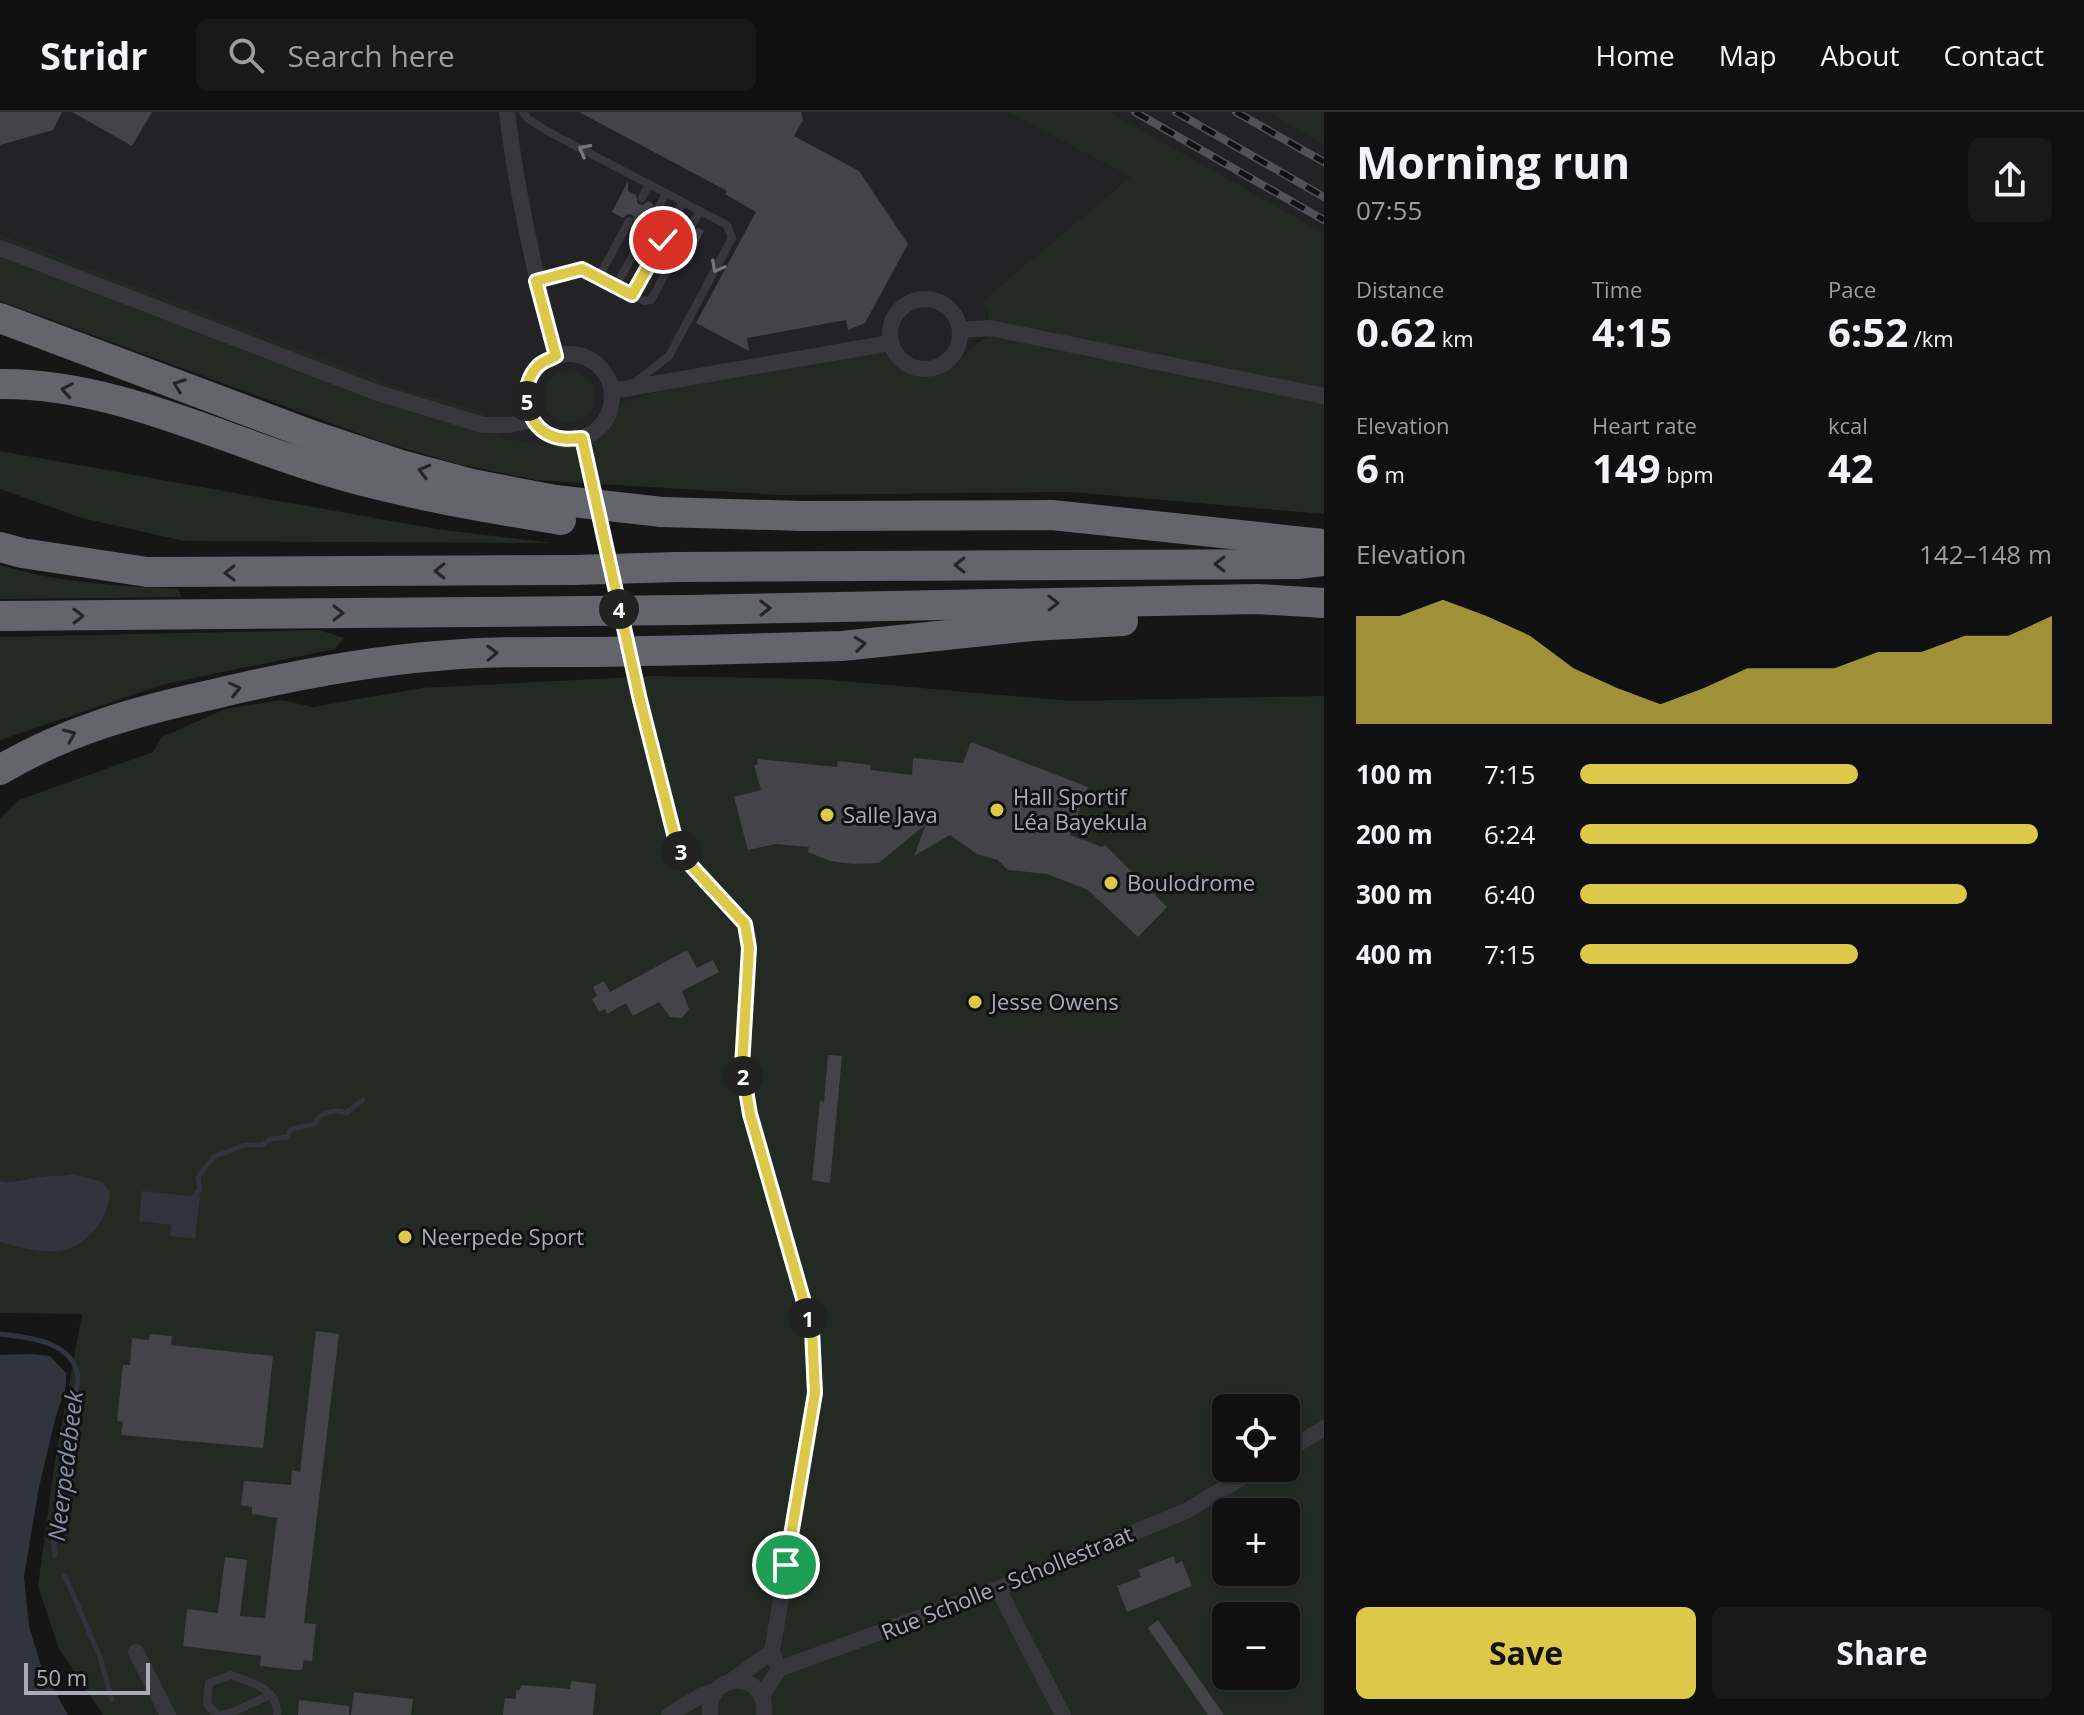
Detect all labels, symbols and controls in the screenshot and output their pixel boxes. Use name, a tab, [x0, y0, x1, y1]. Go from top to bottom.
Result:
search box	[196, 19, 756, 91]
text: Stridr	[40, 29, 148, 81]
icon: search	[224, 33, 268, 77]
text: Search here	[288, 35, 455, 76]
text: Home	[1596, 36, 1675, 74]
text: Map	[1719, 36, 1777, 74]
text: About	[1821, 36, 1899, 74]
text: Contact	[1943, 36, 2044, 74]
text: Morning run	[1356, 132, 1630, 192]
button: share	[1968, 138, 2052, 222]
one-way arrow	[578, 145, 593, 160]
text: 07:55	[1356, 192, 1422, 228]
pin	[629, 206, 697, 274]
icon: check	[641, 218, 685, 262]
one-way arrow	[711, 259, 727, 273]
text: Distance	[1356, 274, 1444, 304]
text: Time	[1592, 274, 1642, 304]
text: Pace	[1828, 274, 1876, 304]
text: 0.62	[1356, 304, 1436, 359]
text: 4:15	[1592, 304, 1672, 359]
text: 6:52	[1828, 304, 1908, 359]
text: km	[1436, 323, 1474, 353]
text: /km	[1908, 323, 1954, 353]
one-way arrow	[173, 378, 187, 395]
pin: 5	[507, 381, 547, 421]
one-way arrow	[60, 383, 74, 400]
text: 5	[521, 386, 533, 416]
text: Elevation	[1356, 410, 1449, 440]
text: Heart rate	[1592, 410, 1697, 440]
text: kcal	[1828, 410, 1868, 440]
text: 6	[1356, 440, 1379, 495]
text: 149	[1592, 440, 1661, 495]
text: 42	[1828, 440, 1874, 495]
text: m	[1379, 459, 1405, 489]
text: bpm	[1661, 459, 1714, 489]
one-way arrow	[418, 464, 432, 481]
text: Elevation	[1356, 536, 1466, 572]
text: 142–148 m	[1919, 536, 2052, 572]
one-way arrow	[1213, 555, 1226, 573]
one-way arrow	[953, 556, 966, 574]
one-way arrow	[433, 562, 446, 580]
one-way arrow	[223, 564, 236, 582]
pin: 4	[599, 589, 639, 629]
text: 4	[613, 594, 625, 624]
one-way arrow	[1047, 594, 1060, 612]
one-way arrow	[759, 600, 772, 617]
one-way arrow	[332, 604, 345, 622]
one-way arrow	[72, 607, 85, 625]
one-way arrow	[854, 635, 867, 652]
one-way arrow	[486, 645, 499, 662]
one-way arrow	[228, 681, 242, 698]
one-way arrow	[62, 729, 76, 745]
text: 100 m	[1356, 756, 1433, 792]
text: 7:15	[1484, 756, 1535, 792]
place label: Hall Sportif Léa Bayekula	[1013, 781, 1147, 836]
place label: Salle Java	[843, 799, 938, 829]
marker: Hall Sportif Léa Bayekula	[988, 801, 1006, 819]
marker: Salle Java	[818, 806, 836, 824]
text: 200 m	[1356, 816, 1433, 852]
text: 6:24	[1484, 816, 1535, 852]
pin: 3	[661, 831, 701, 871]
text: 3	[675, 836, 687, 866]
place label: Boulodrome	[1127, 867, 1255, 897]
marker: Boulodrome	[1102, 874, 1120, 892]
text: 300 m	[1356, 876, 1433, 912]
text: 6:40	[1484, 876, 1535, 912]
text: 400 m	[1356, 936, 1433, 972]
text: 7:15	[1484, 936, 1535, 972]
place label: Jesse Owens	[989, 986, 1119, 1016]
marker: Jesse Owens	[966, 993, 984, 1011]
pin: 2	[723, 1056, 763, 1096]
text: 2	[737, 1061, 749, 1091]
place label: Neerpede Sport	[421, 1221, 584, 1251]
marker: Neerpede Sport	[396, 1228, 414, 1246]
pin: 1	[788, 1298, 828, 1338]
text: 1	[802, 1303, 814, 1333]
water label: Neerpedebeek	[39, 1387, 90, 1543]
map controls	[1212, 1394, 1300, 1690]
button: locate	[1212, 1394, 1300, 1482]
button: +	[1212, 1498, 1300, 1586]
street label: Rue Scholle - Schollestraat	[876, 1518, 1137, 1646]
pin	[752, 1531, 820, 1599]
icon: arrive	[764, 1543, 808, 1587]
button: −	[1212, 1602, 1300, 1690]
button: Save	[1356, 1607, 1696, 1699]
button: Share	[1712, 1607, 2052, 1699]
scale bar	[24, 1659, 150, 1695]
text: 50 m	[36, 1662, 87, 1692]

